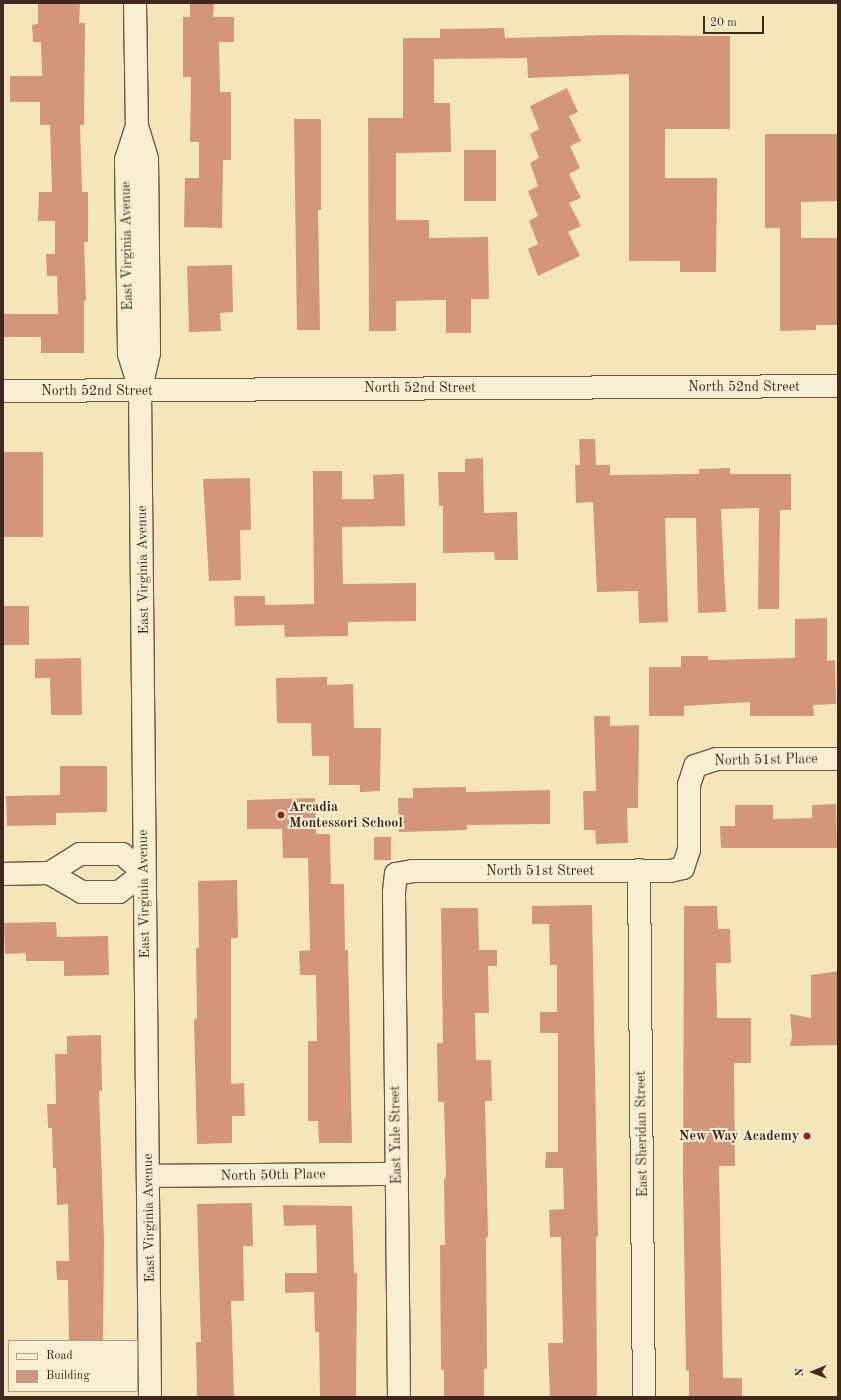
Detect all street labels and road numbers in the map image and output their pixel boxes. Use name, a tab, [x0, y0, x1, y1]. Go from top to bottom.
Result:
street label: East Virginia Avenue	[117, 181, 137, 311]
street label: North 52nd Street	[688, 379, 800, 395]
street label: North 52nd Street	[364, 380, 476, 396]
street label: North 52nd Street	[41, 383, 153, 399]
street label: East Virginia Avenue	[133, 505, 153, 635]
street label: North 51st Place	[714, 751, 818, 769]
street label: East Virginia Avenue	[134, 829, 154, 959]
street label: North 51st Street	[486, 863, 594, 879]
street label: East Sheridan Street	[632, 1071, 652, 1197]
street label: East Yale Street	[387, 1085, 405, 1185]
street label: East Virginia Avenue	[139, 1153, 159, 1283]
street label: North 50th Place	[220, 1166, 326, 1184]

